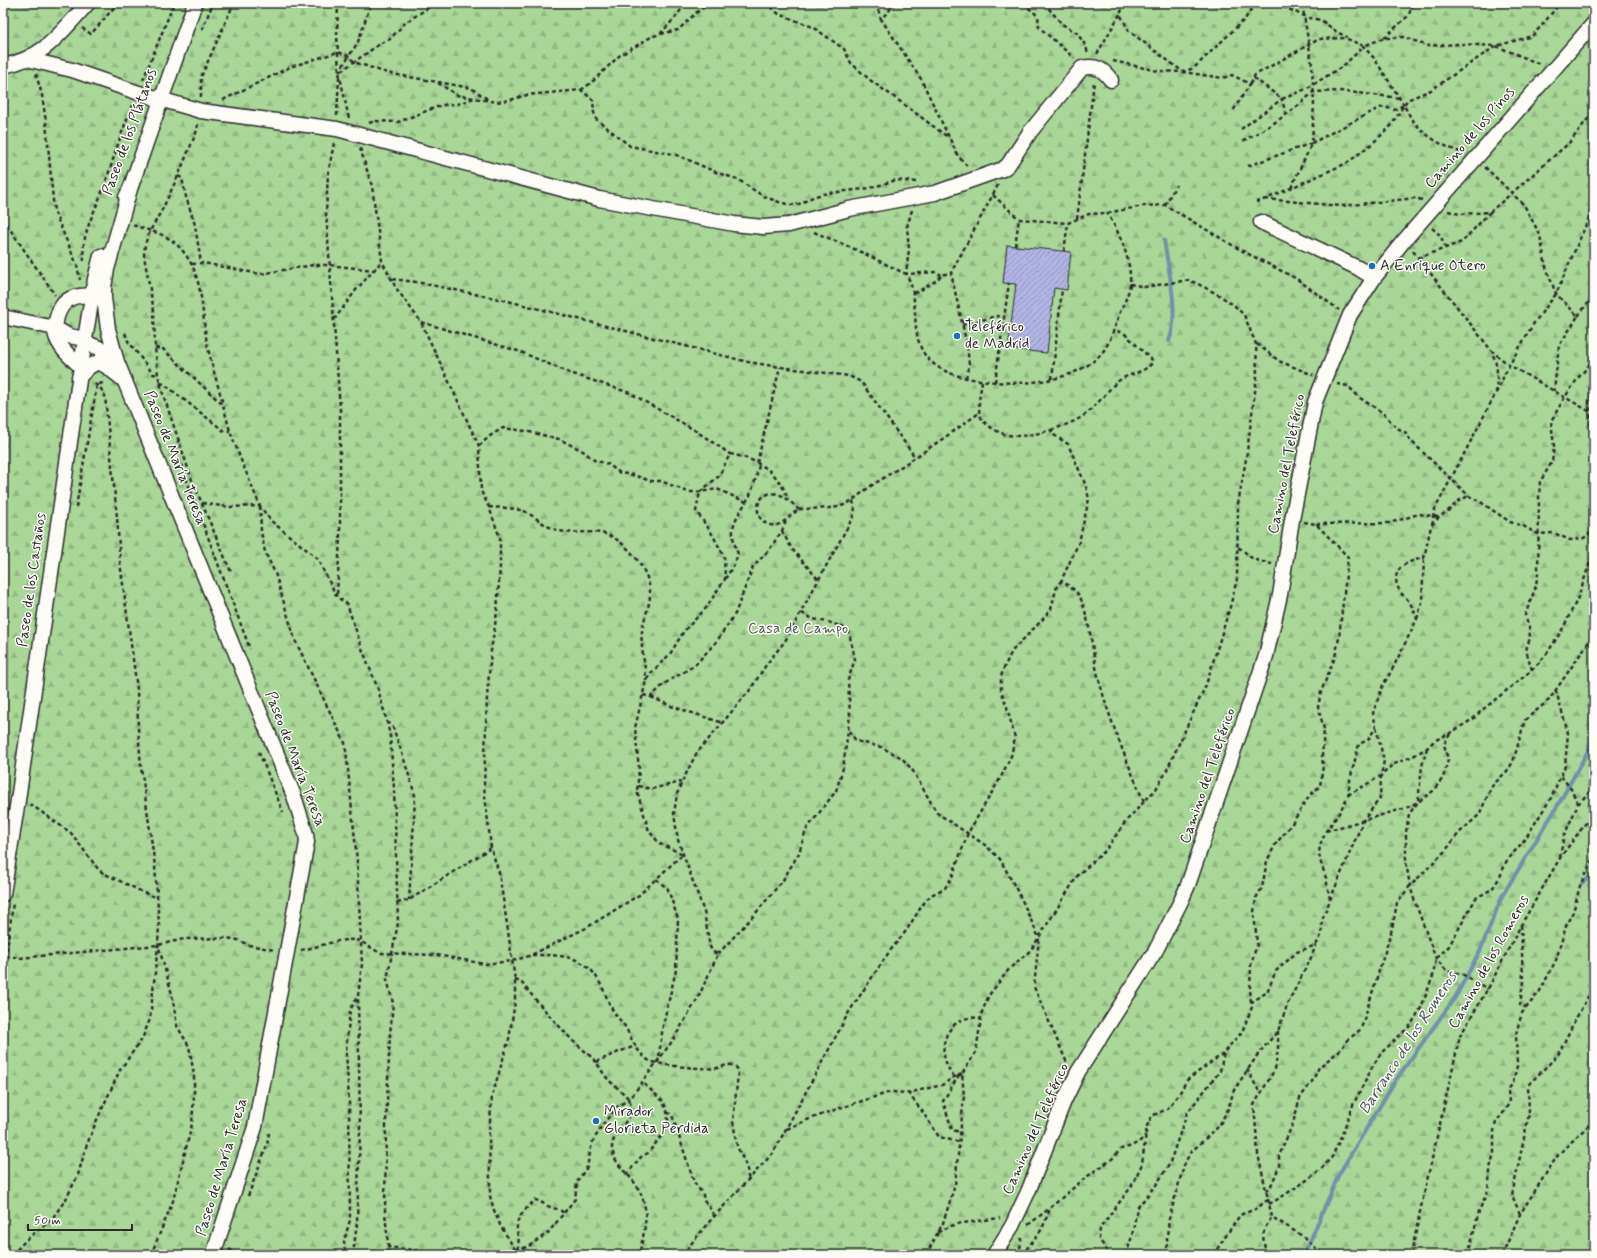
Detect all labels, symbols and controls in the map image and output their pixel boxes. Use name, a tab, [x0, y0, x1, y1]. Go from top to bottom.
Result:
street label: Paseo de los Plátanos	[98, 66, 162, 198]
street label: Camino de los Pinos	[1420, 83, 1520, 193]
place label: A Enrique Otero	[1380, 256, 1486, 276]
marker: A Enrique Otero	[1367, 261, 1377, 271]
place label: Teleférico de Madrid	[965, 317, 1029, 354]
marker: Teleférico de Madrid	[952, 331, 962, 341]
street label: Paseo de María Teresa	[139, 388, 211, 528]
street label: Camino del Teleférico	[1264, 392, 1310, 536]
street label: Paseo de los Castaños	[13, 511, 51, 648]
park label: Casa de Campo	[748, 619, 848, 639]
street label: Paseo de María Teresa	[260, 688, 330, 830]
street label: Camino del Teleférico	[1175, 705, 1241, 847]
street label: Camino de los Romeros	[1444, 891, 1534, 1033]
water label: Barranco de los Romeros	[1354, 966, 1463, 1118]
street label: Camino del Teleférico	[998, 1060, 1074, 1198]
street label: Paseo de María Teresa	[191, 1095, 253, 1239]
place label: Mirador Glorieta Perdida	[604, 1102, 709, 1139]
marker: Mirador Glorieta Perdida	[591, 1116, 601, 1126]
scale bar	[28, 1206, 132, 1232]
text: 50 m	[34, 1213, 61, 1229]

